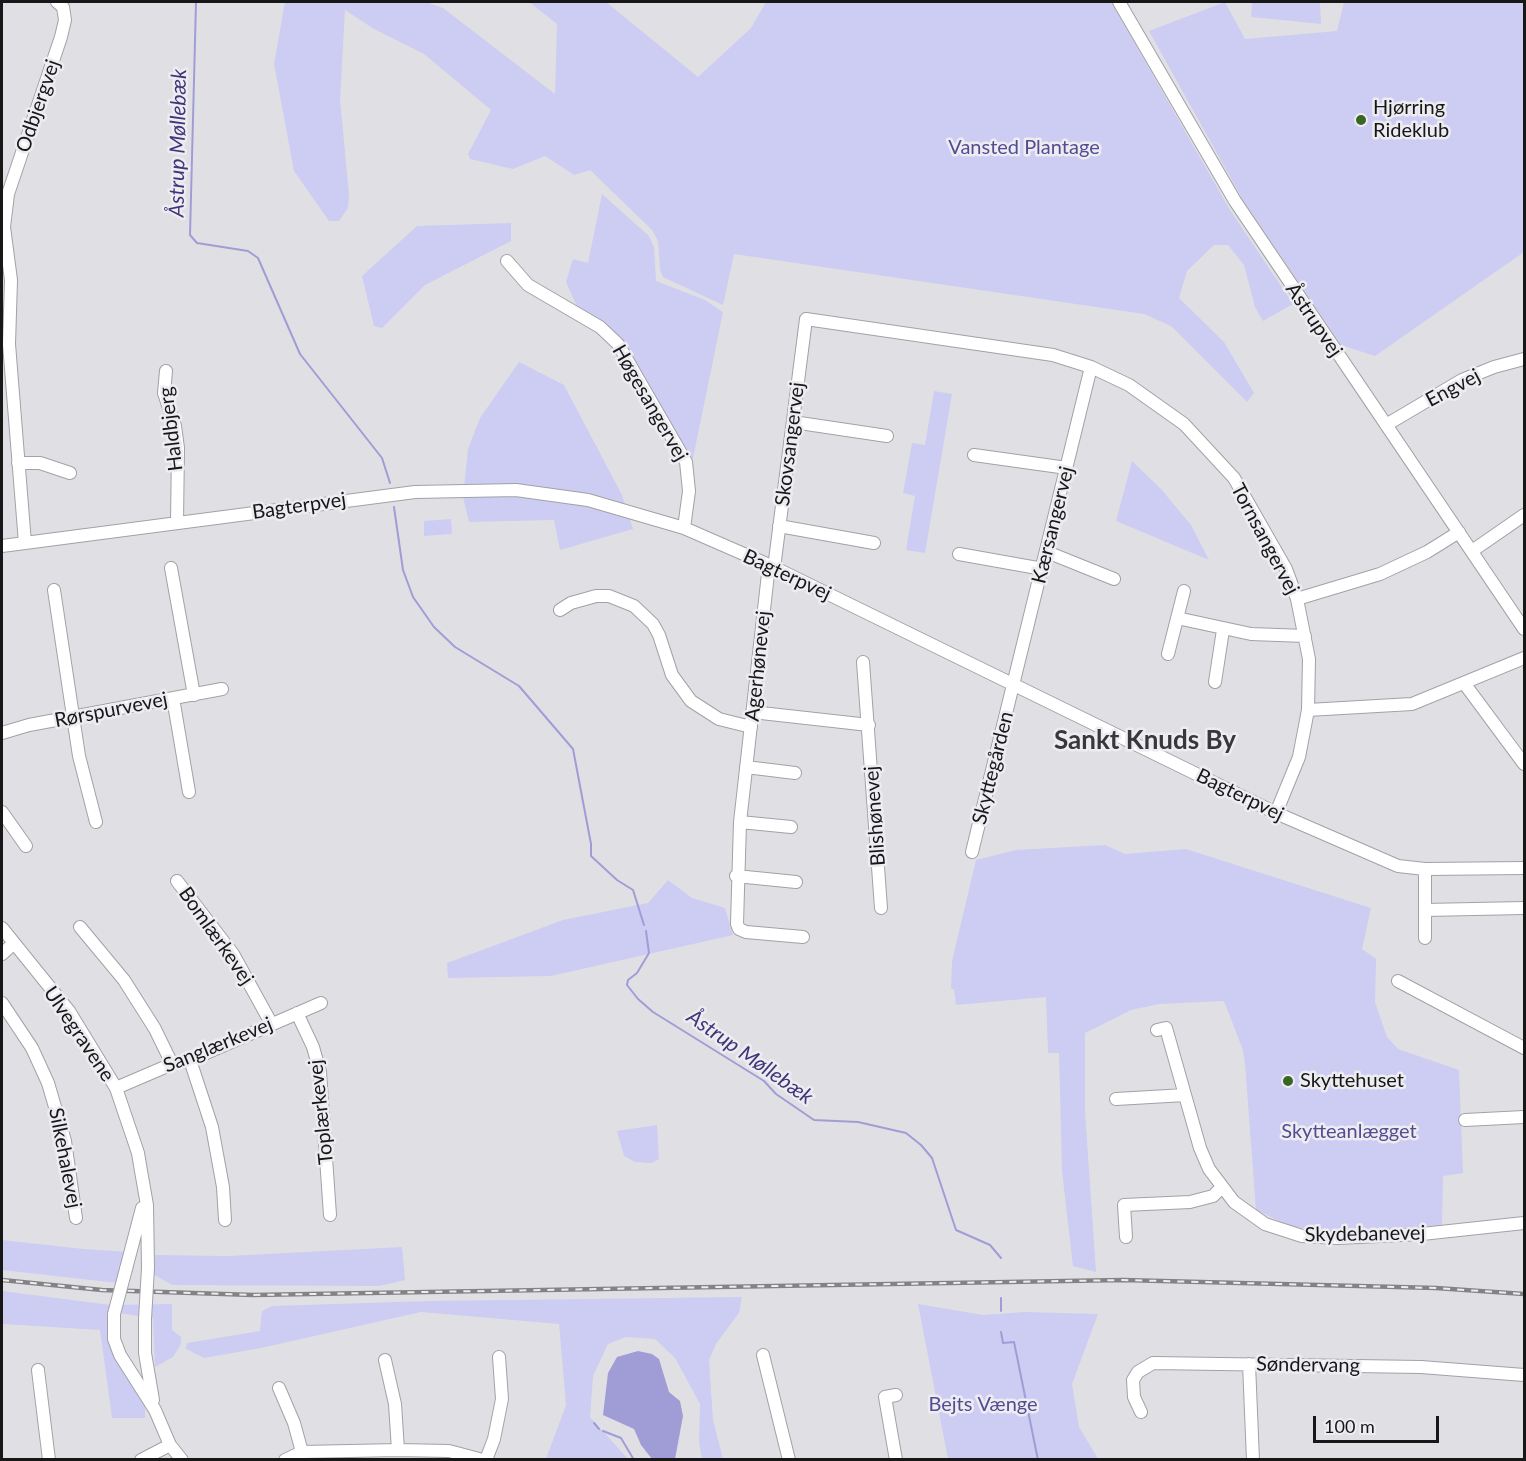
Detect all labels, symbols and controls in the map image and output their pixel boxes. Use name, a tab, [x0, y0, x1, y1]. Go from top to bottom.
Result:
street label: Odbjergvej	[11, 56, 65, 156]
water label: Åstrup Møllebæk	[164, 69, 192, 217]
place label: Hjørring Rideklub	[1373, 96, 1449, 143]
marker: Hjørring Rideklub	[1354, 113, 1368, 127]
park label: Vansted Plantage	[948, 136, 1100, 160]
street label: Åstrupvej	[1281, 278, 1347, 362]
street label: Høgesangervej	[607, 341, 693, 465]
street label: Engvej	[1422, 364, 1484, 412]
street label: Skovsangervej	[770, 381, 810, 507]
street label: Haldbjerg	[154, 385, 188, 473]
street label: Kærsangervej	[1027, 464, 1079, 586]
street label: Tornsangervej	[1226, 479, 1304, 599]
street label: Bagterpvej	[251, 488, 347, 524]
street label: Bagterpvej	[739, 544, 835, 606]
street label: Agerhønevej	[740, 610, 776, 722]
street label: Rørspurvevej	[52, 687, 170, 733]
street label: Skyttegården	[967, 709, 1019, 827]
district label: Sankt Knuds By	[1054, 725, 1236, 757]
street label: Bagterpvej	[1192, 764, 1288, 826]
street label: Blishønevej	[860, 765, 890, 867]
street label: Bomlærkevej	[173, 882, 259, 990]
street label: Ulvegravene	[38, 982, 120, 1086]
water label: Åstrup Møllebæk	[682, 1004, 818, 1110]
street label: Sanglærkevej	[160, 1012, 276, 1078]
street label: Toplærkevej	[304, 1058, 338, 1166]
place label: Skyttehuset	[1300, 1069, 1404, 1093]
marker: Skyttehuset	[1281, 1074, 1295, 1088]
street label: Silkehalevej	[43, 1106, 87, 1210]
park label: Skytteanlægget	[1281, 1120, 1417, 1144]
street label: Skydebanevej	[1304, 1221, 1426, 1247]
street label: Søndervang	[1256, 1352, 1360, 1378]
park label: Bejts Vænge	[928, 1393, 1038, 1417]
scale bar	[1316, 1404, 1442, 1442]
text: 100 m	[1324, 1415, 1375, 1437]

